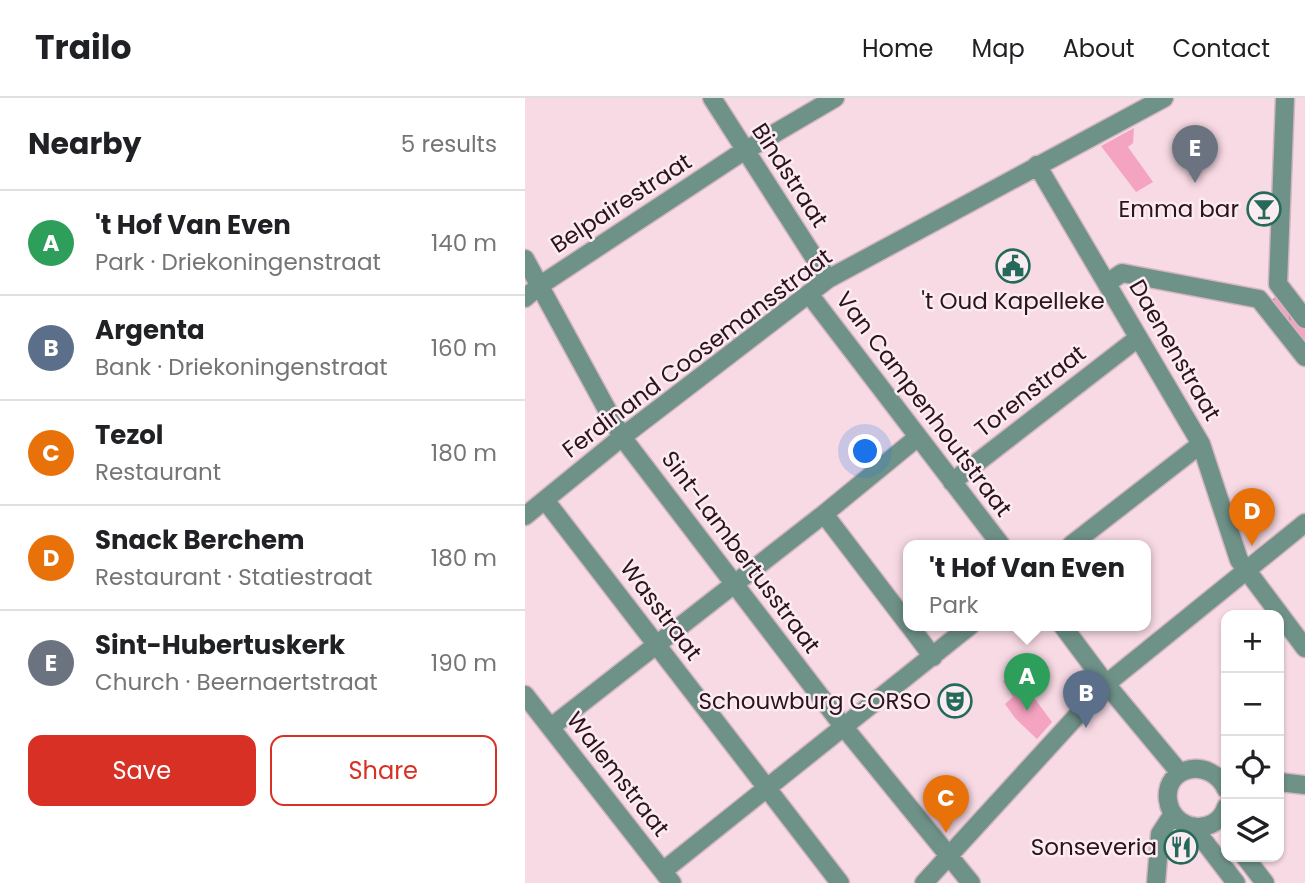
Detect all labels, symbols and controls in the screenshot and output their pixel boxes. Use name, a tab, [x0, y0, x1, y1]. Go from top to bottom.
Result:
text: Trailo	[35, 24, 132, 71]
text: Home	[862, 32, 934, 65]
text: Map	[972, 32, 1025, 65]
text: About	[1063, 32, 1134, 65]
text: Contact	[1172, 32, 1270, 65]
street label: Bindstraat	[744, 117, 836, 233]
text: Nearby	[28, 122, 142, 165]
pin: E	[1172, 125, 1218, 183]
text: 5 results	[401, 128, 497, 160]
street label: Belpairestraat	[544, 145, 698, 261]
bar icon: Emma bar	[1245, 190, 1283, 228]
place label: Emma bar	[1118, 193, 1239, 225]
text: 't Hof Van Even	[95, 207, 291, 243]
text: A	[43, 227, 59, 259]
text: 140 m	[431, 227, 497, 259]
street label: Ferdinand Coosemansstraat	[556, 241, 838, 465]
text: Park · Driekoningenstraat	[95, 246, 381, 278]
public building icon: 't Oud Kapelleke	[994, 247, 1032, 285]
street label: Daenenstraat	[1122, 273, 1228, 427]
street label: Van Campenhoutstraat	[829, 285, 1019, 523]
place label: 't Oud Kapelleke	[921, 285, 1105, 317]
text: Argenta	[95, 312, 205, 348]
text: B	[43, 332, 59, 364]
text: 160 m	[431, 332, 497, 364]
street label: Torenstraat	[968, 337, 1092, 445]
text: Bank · Driekoningenstraat	[95, 351, 388, 383]
text: Tezol	[95, 417, 164, 453]
your location	[848, 434, 882, 468]
text: C	[42, 437, 60, 469]
text: 180 m	[431, 437, 497, 469]
street label: Sint-Lambertusstraat	[654, 444, 828, 660]
text: Restaurant	[95, 456, 221, 488]
pin: D	[1229, 488, 1275, 546]
text: Snack Berchem	[95, 522, 305, 558]
popup	[903, 540, 1151, 631]
text: D	[43, 542, 59, 574]
text: 180 m	[431, 542, 497, 574]
text: 't Hof Van Even	[929, 550, 1125, 586]
street label: Wasstraat	[613, 553, 709, 667]
text: Restaurant · Statiestraat	[95, 561, 372, 593]
text: Park	[929, 589, 978, 621]
map controls	[1221, 610, 1284, 862]
button: +	[1221, 610, 1284, 673]
text: Sint-Hubertuskerk	[95, 627, 345, 663]
text: E	[45, 647, 57, 679]
text: 190 m	[431, 647, 497, 679]
pin: A	[1004, 653, 1050, 711]
text: Church · Beernaertstraat	[95, 666, 378, 698]
pin: B	[1063, 670, 1109, 728]
button: −	[1221, 673, 1284, 736]
theatre icon: Schouwburg CORSO	[936, 682, 974, 720]
place label: Schouwburg CORSO	[699, 685, 931, 717]
street label: Walemstraat	[559, 705, 677, 843]
button: Save	[28, 735, 256, 806]
button: Share	[270, 735, 497, 806]
button: locate	[1221, 736, 1284, 799]
pin: C	[923, 775, 969, 833]
button: layers	[1221, 799, 1284, 862]
restaurant icon: Sonseveria	[1162, 828, 1200, 866]
place label: Sonseveria	[1031, 831, 1157, 863]

